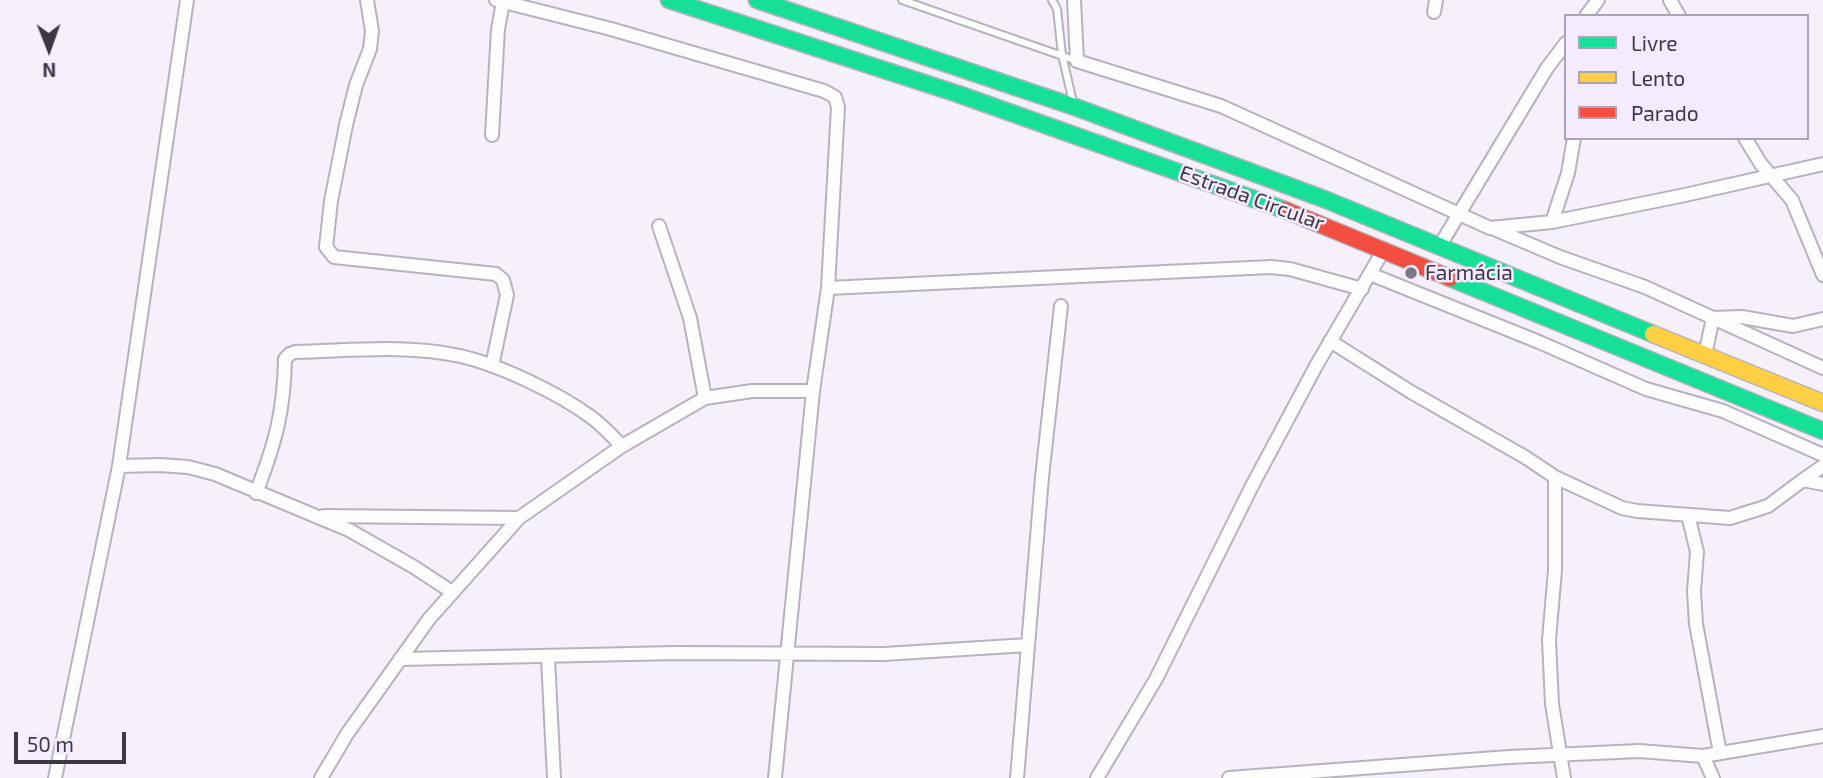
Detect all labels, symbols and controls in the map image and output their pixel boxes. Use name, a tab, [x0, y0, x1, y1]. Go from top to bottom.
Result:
north arrow	[14, 14, 84, 84]
legend	[1564, 14, 1809, 140]
text: Livre	[1631, 30, 1678, 55]
text: N	[42, 59, 56, 82]
text: Lento	[1631, 65, 1685, 90]
text: Parado	[1631, 100, 1699, 125]
street label: Estrada Circular	[1176, 160, 1328, 236]
place label: Farmácia	[1425, 260, 1513, 286]
marker: Farmácia	[1403, 265, 1419, 281]
scale bar	[18, 718, 130, 762]
text: 50 m	[27, 731, 74, 756]

